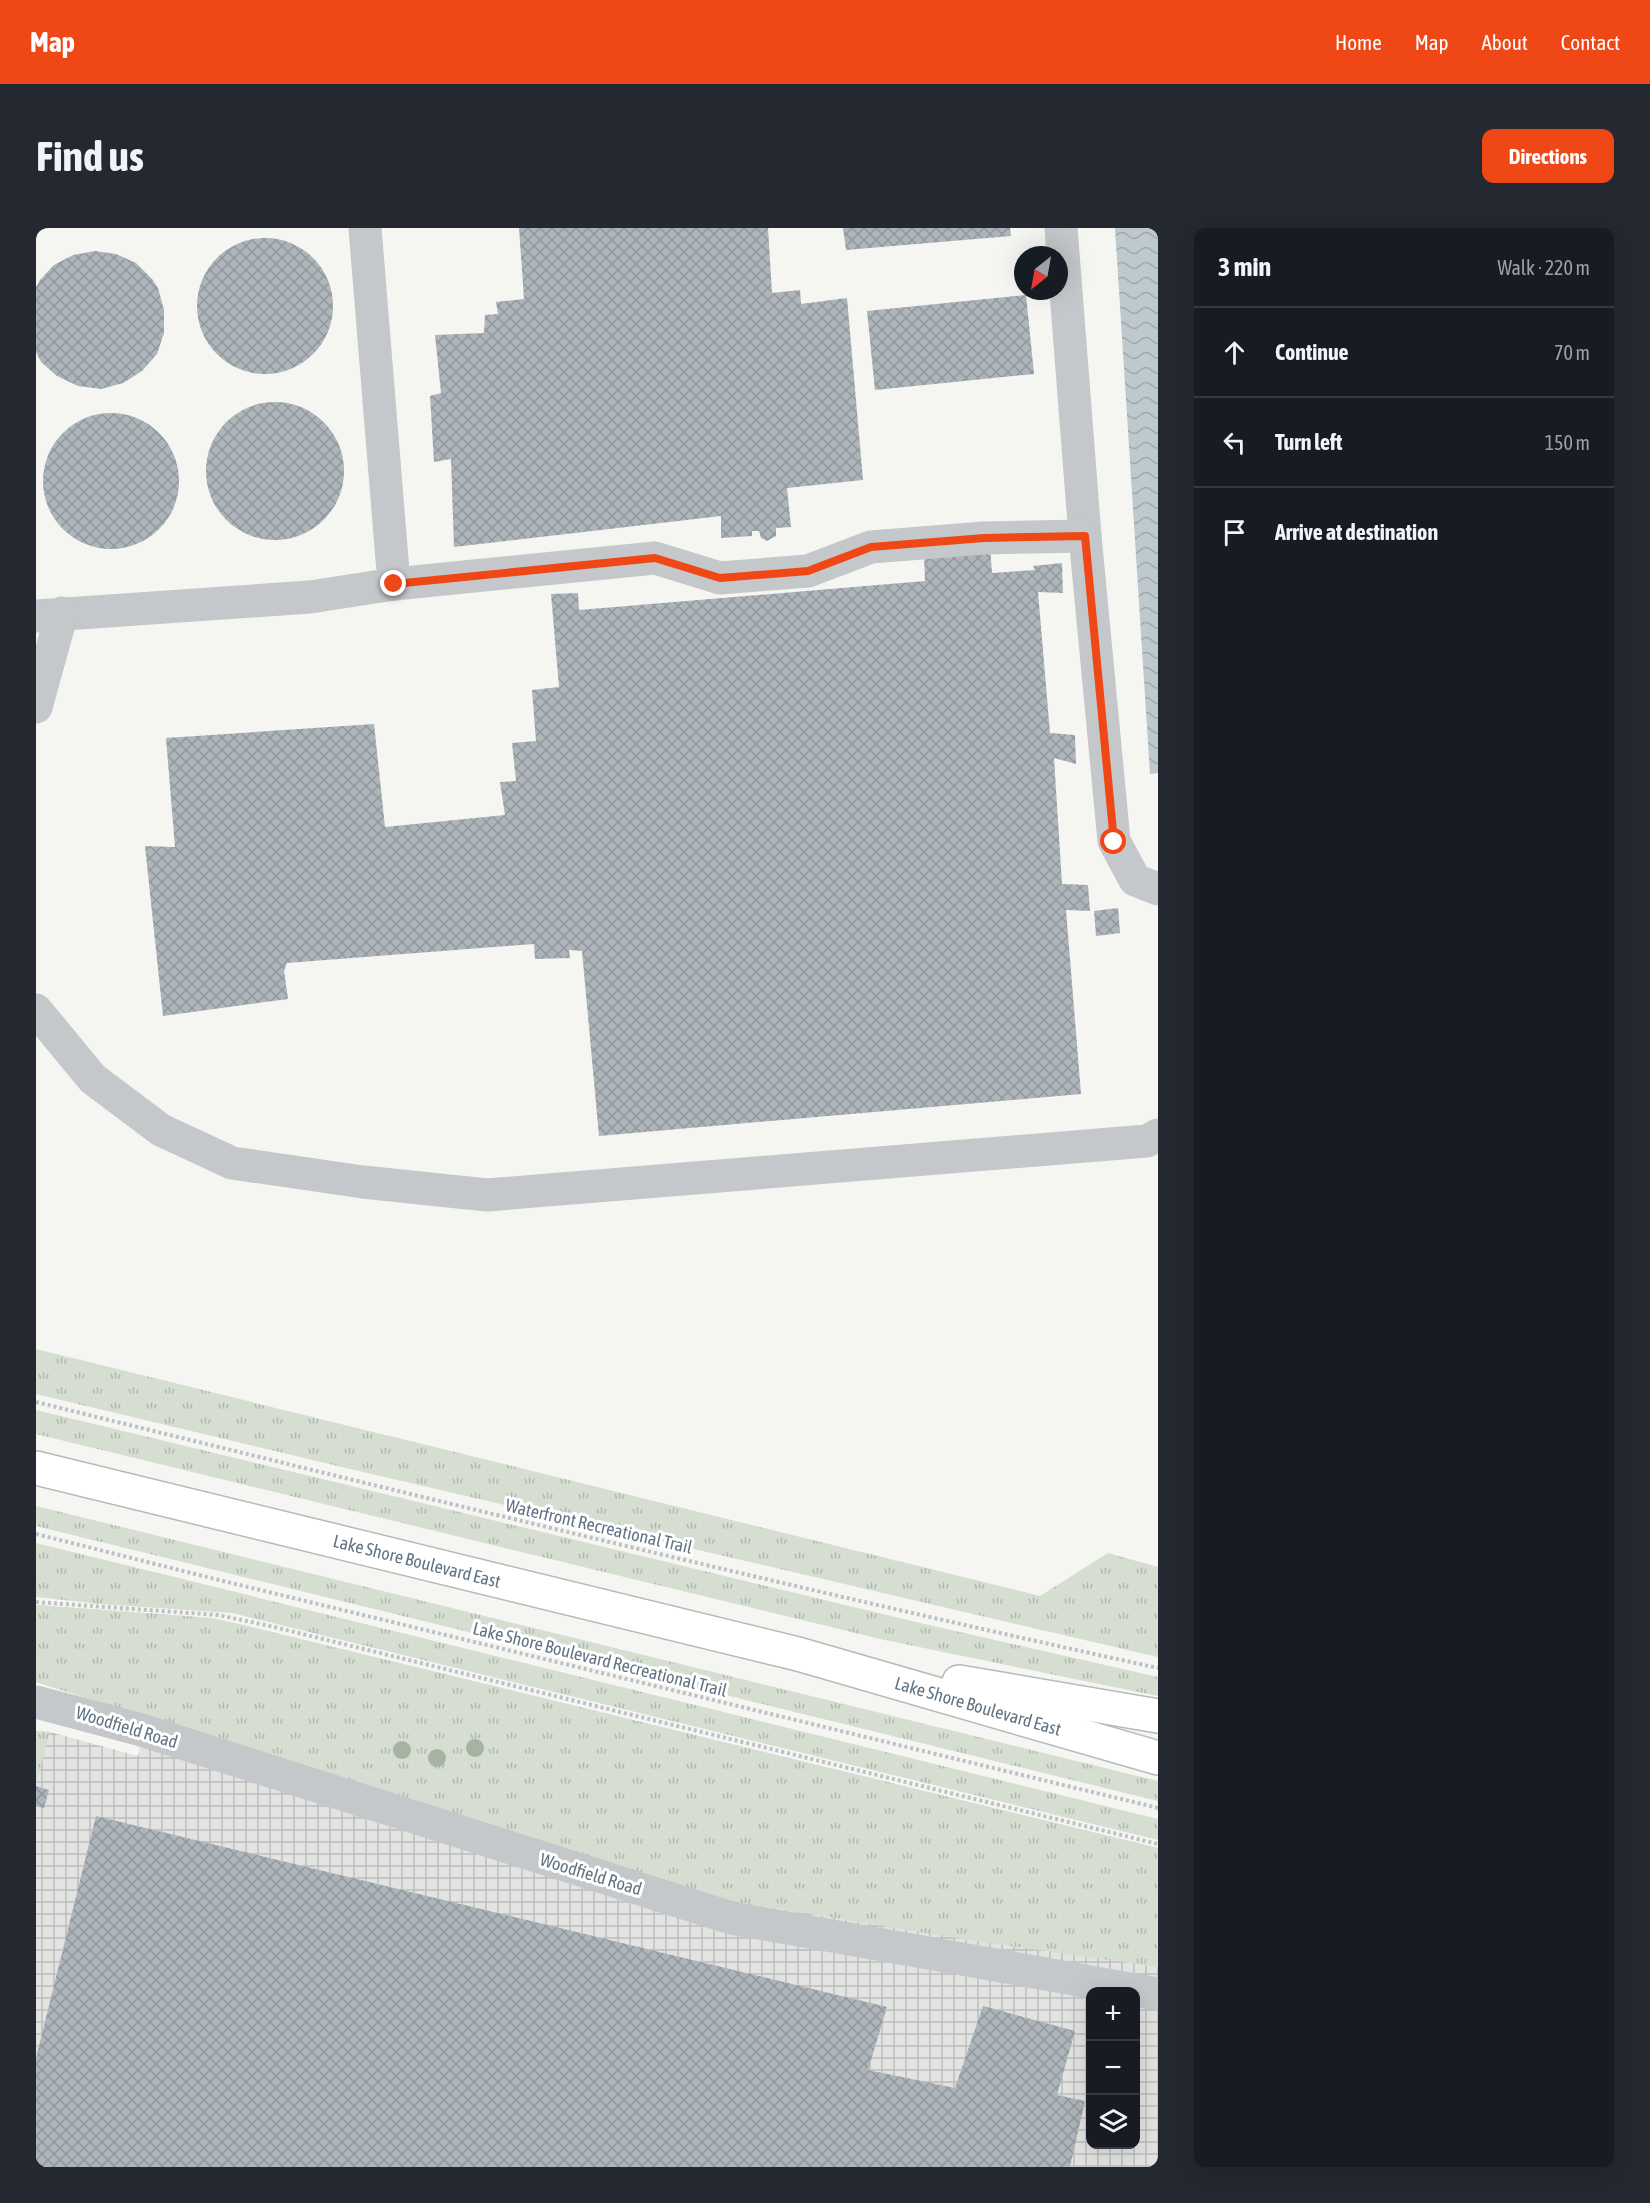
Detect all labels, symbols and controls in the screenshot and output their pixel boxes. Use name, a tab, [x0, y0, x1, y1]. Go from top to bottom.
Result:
text: Map	[30, 26, 75, 58]
text: Home	[1335, 30, 1382, 54]
text: Map	[1415, 30, 1449, 54]
text: About	[1482, 30, 1528, 54]
text: Contact	[1561, 30, 1620, 54]
button: Directions	[1482, 129, 1614, 183]
text: Find us	[36, 132, 144, 180]
north arrow	[1014, 246, 1068, 300]
text: 3 min	[1218, 252, 1271, 282]
text: Walk · 220 m	[1498, 256, 1590, 279]
icon: ahead	[1218, 336, 1251, 369]
text: Continue	[1275, 339, 1349, 365]
text: 70 m	[1554, 341, 1590, 364]
icon: left	[1218, 426, 1251, 459]
text: Turn left	[1275, 429, 1342, 455]
text: 150 m	[1545, 431, 1590, 454]
icon: arrive	[1218, 516, 1251, 549]
text: Arrive at destination	[1275, 519, 1438, 545]
route end	[380, 570, 406, 596]
route start	[1100, 828, 1126, 854]
street label: Waterfront Recreational Trail	[504, 1494, 695, 1558]
street label: Lake Shore Boulevard East	[331, 1530, 503, 1592]
street label: Lake Shore Boulevard Recreational Trail	[471, 1617, 729, 1701]
street label: Lake Shore Boulevard East	[892, 1672, 1064, 1740]
street label: Woodfield Road	[74, 1702, 180, 1752]
street label: Woodfield Road	[538, 1849, 644, 1899]
map controls	[1086, 1987, 1140, 2149]
button: +	[1086, 1987, 1140, 2041]
button: −	[1086, 2041, 1140, 2095]
button: layers	[1086, 2095, 1140, 2149]

